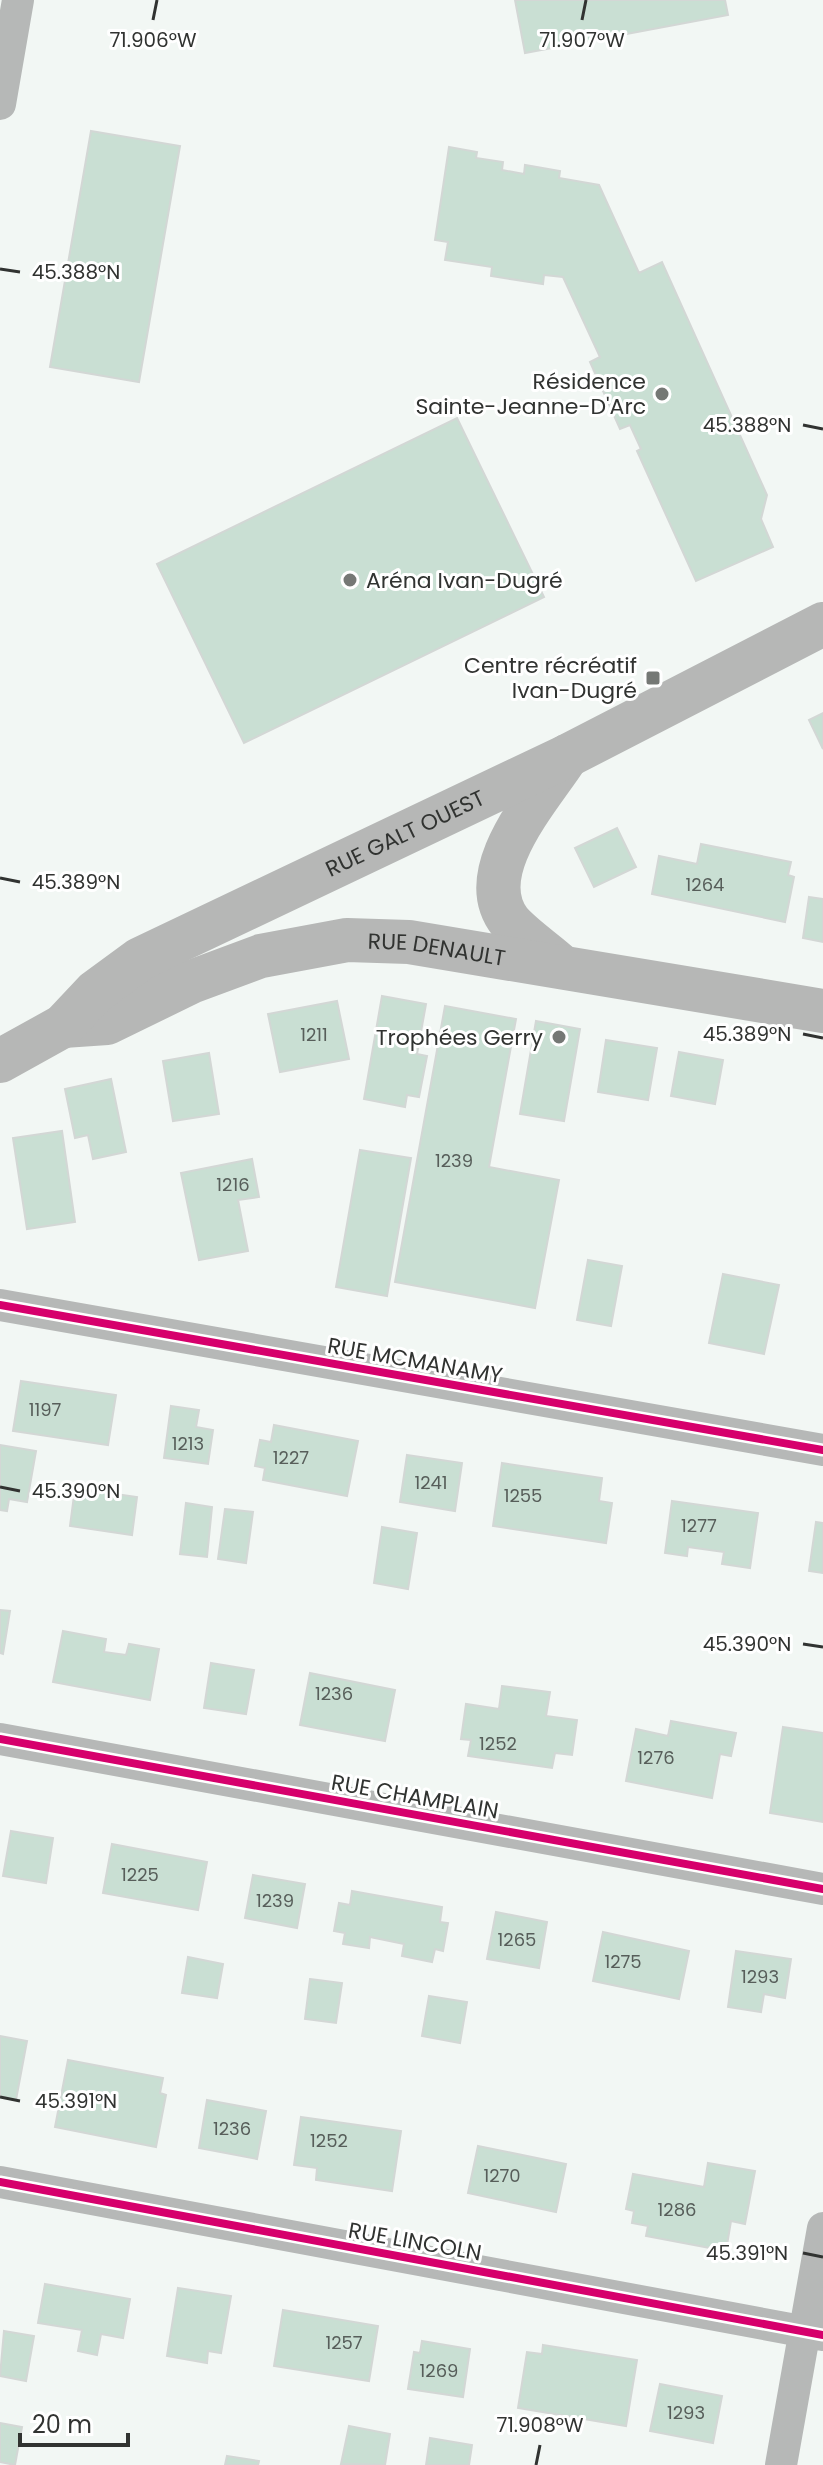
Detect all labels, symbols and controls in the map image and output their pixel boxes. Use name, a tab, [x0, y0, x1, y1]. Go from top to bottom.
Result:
text: 71.906°W	[109, 26, 197, 54]
text: 71.907°W	[539, 26, 625, 54]
text: 45.388°N	[32, 258, 120, 286]
place label: Résidence Sainte-Jeanne-D'Arc	[415, 366, 646, 422]
marker: Résidence Sainte-Jeanne-D'Arc	[653, 385, 671, 403]
text: 45.388°N	[703, 411, 791, 439]
place label: Aréna Ivan-Dugré	[366, 565, 563, 596]
marker: Aréna Ivan-Dugré	[341, 571, 359, 589]
place label: Centre récréatif Ivan-Dugré	[464, 650, 637, 706]
marker: Centre récréatif Ivan-Dugré	[644, 669, 662, 687]
street label: RUE GALT OUEST	[320, 782, 490, 885]
text: 45.389°N	[32, 868, 120, 896]
house number: 1264	[686, 872, 724, 897]
street label: RUE DENAULT	[367, 926, 508, 974]
text: 45.389°N	[703, 1020, 791, 1048]
house number: 1211	[300, 1022, 328, 1047]
place label: Trophées Gerry	[376, 1022, 544, 1053]
marker: Trophées Gerry	[550, 1028, 568, 1046]
house number: 1239	[435, 1148, 473, 1173]
house number: 1216	[216, 1172, 250, 1197]
street label: RUE MCMANAMY	[325, 1330, 505, 1391]
house number: 1197	[29, 1397, 62, 1422]
house number: 1213	[172, 1431, 204, 1456]
house number: 1227	[273, 1445, 309, 1470]
house number: 1241	[414, 1470, 448, 1495]
text: 45.390°N	[32, 1477, 120, 1505]
house number: 1255	[504, 1483, 542, 1508]
house number: 1277	[681, 1513, 717, 1538]
text: 45.390°N	[703, 1630, 791, 1658]
house number: 1236	[315, 1681, 353, 1706]
house number: 1252	[479, 1731, 517, 1756]
house number: 1276	[637, 1745, 675, 1770]
street label: RUE CHAMPLAIN	[329, 1767, 501, 1826]
house number: 1225	[121, 1862, 159, 1887]
house number: 1239	[256, 1888, 294, 1913]
house number: 1265	[498, 1927, 536, 1952]
house number: 1275	[604, 1949, 642, 1974]
house number: 1293	[741, 1964, 779, 1989]
text: 45.391°N	[35, 2087, 117, 2115]
house number: 1236	[213, 2116, 251, 2141]
house number: 1252	[310, 2128, 348, 2153]
house number: 1270	[483, 2163, 521, 2188]
house number: 1286	[658, 2197, 696, 2222]
street label: RUE LINCOLN	[346, 2215, 484, 2268]
text: 45.391°N	[706, 2239, 788, 2267]
house number: 1257	[325, 2330, 363, 2355]
house number: 1269	[420, 2358, 458, 2383]
scale bar	[20, 2397, 128, 2447]
house number: 1293	[667, 2400, 705, 2425]
text: 20 m	[32, 2408, 92, 2441]
text: 71.908°W	[496, 2411, 584, 2439]

